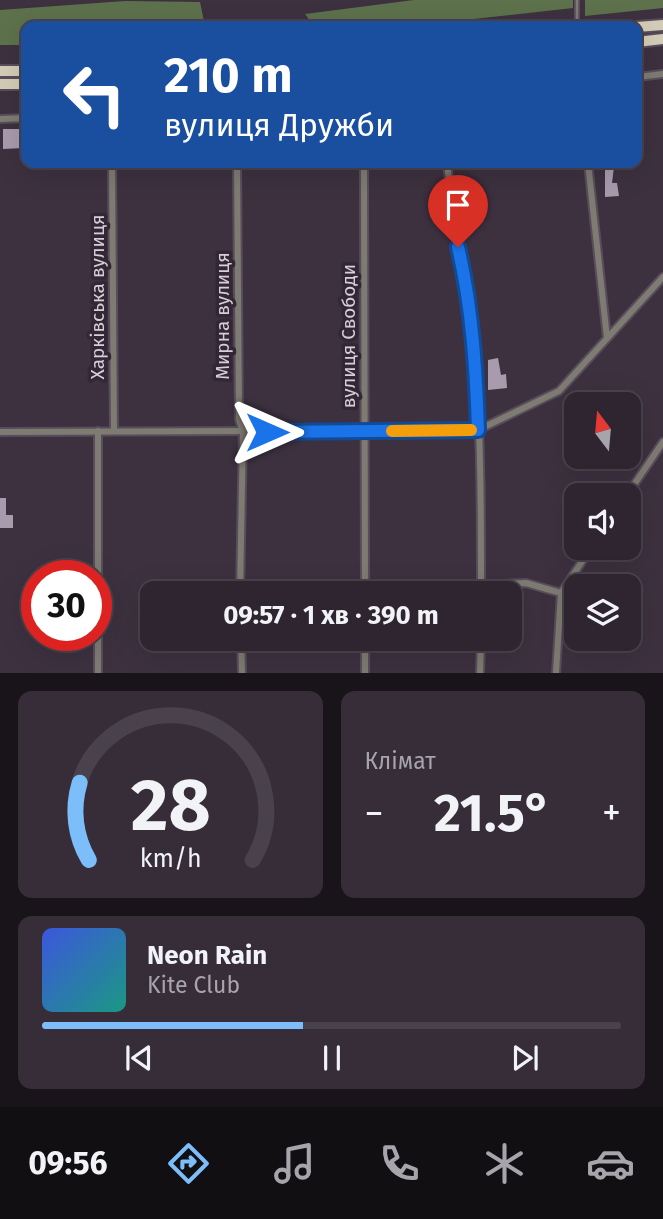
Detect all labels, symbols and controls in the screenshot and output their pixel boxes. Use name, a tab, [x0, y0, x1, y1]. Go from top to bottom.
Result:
text: 210 m	[164, 46, 293, 105]
icon: left	[49, 49, 140, 140]
text: вулиця Дружби	[164, 106, 394, 144]
pin	[428, 175, 488, 247]
icon: arrive	[439, 186, 477, 224]
street label: Харківська вулиця	[86, 215, 109, 379]
street label: Мирна вулиця	[211, 252, 234, 380]
street label: вулиця Свободи	[337, 264, 360, 408]
north arrow	[564, 392, 640, 469]
map controls	[564, 392, 641, 651]
position arrow	[230, 395, 304, 469]
button: sound	[564, 483, 641, 560]
speed limit sign: 30	[21, 560, 112, 651]
button: layers	[564, 574, 641, 651]
text: 09:57 · 1 хв · 390 m	[223, 600, 439, 631]
text: Клімат	[365, 747, 436, 775]
text: 28	[130, 763, 210, 850]
text: 21.5°	[434, 782, 551, 845]
text: −	[365, 790, 384, 836]
text: +	[602, 790, 621, 836]
text: km/h	[139, 844, 201, 874]
text: Neon Rain	[147, 940, 267, 971]
text: Kite Club	[147, 971, 240, 999]
icon: previous	[120, 1039, 158, 1077]
icon: pause	[313, 1039, 351, 1077]
icon: next	[506, 1039, 544, 1077]
icon: directions	[164, 1139, 213, 1188]
icon: music	[270, 1139, 319, 1188]
icon: phone	[375, 1139, 424, 1188]
icon: climate	[480, 1139, 529, 1188]
icon: car	[586, 1139, 635, 1188]
text: 09:56	[28, 1144, 108, 1182]

